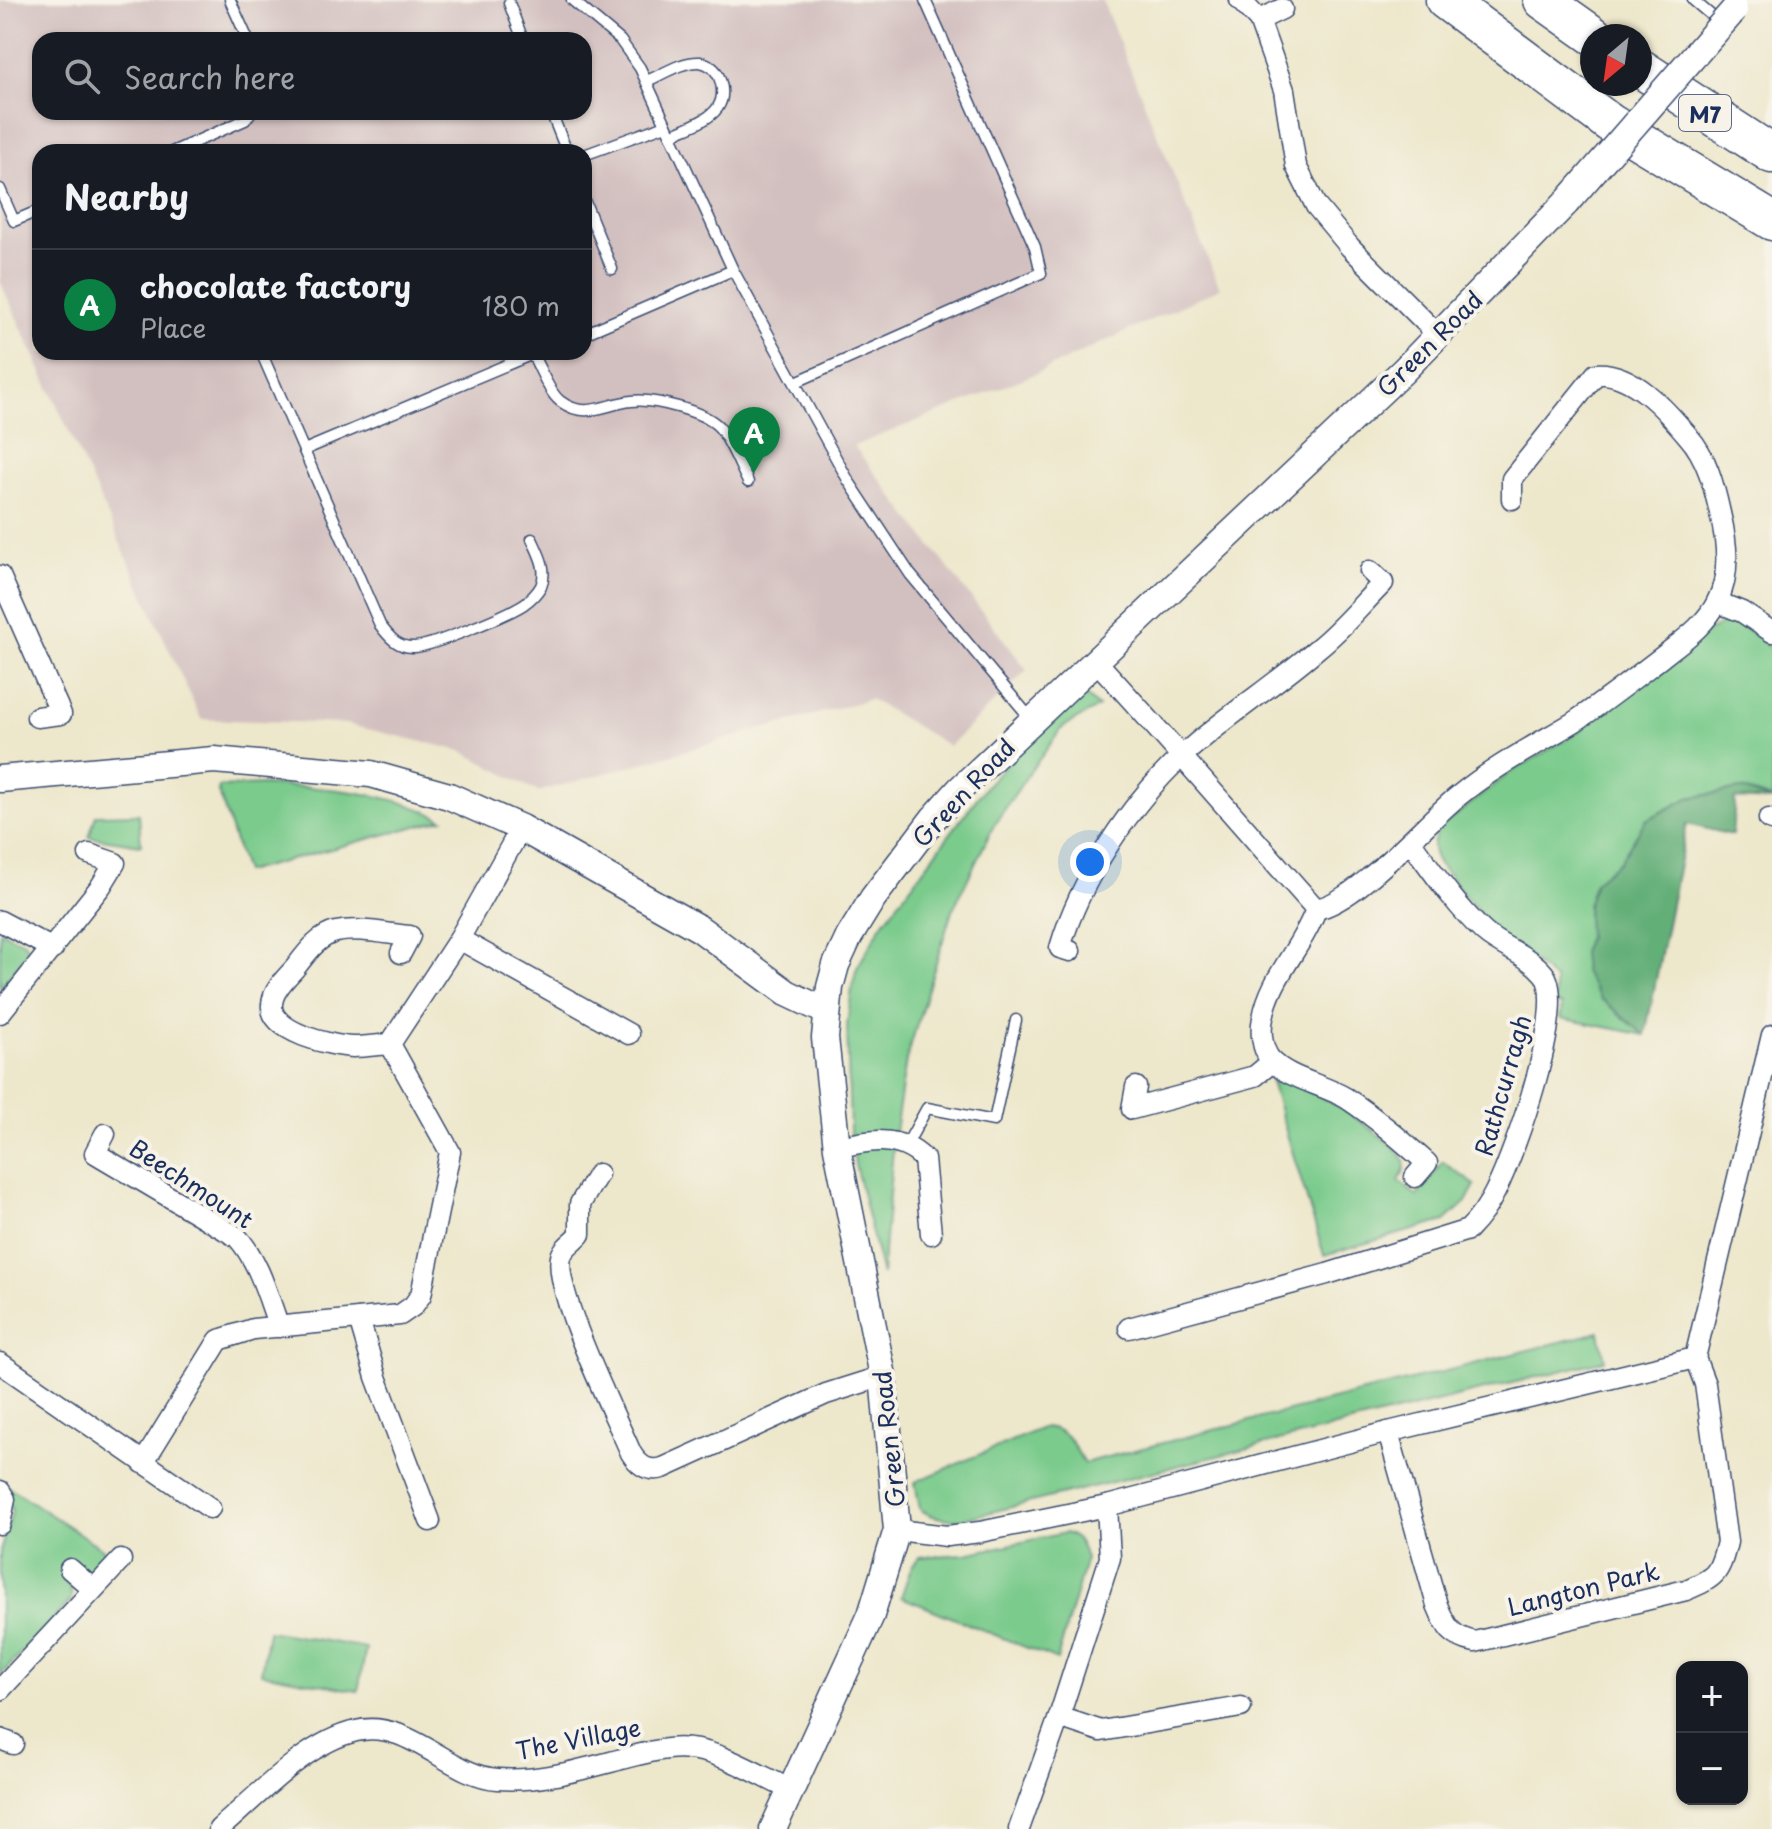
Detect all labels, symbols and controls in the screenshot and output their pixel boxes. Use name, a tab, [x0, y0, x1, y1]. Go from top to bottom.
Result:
north arrow	[1580, 24, 1652, 96]
search box	[32, 32, 592, 120]
icon: search	[60, 54, 104, 98]
text: Search here	[124, 54, 296, 99]
road number: M7	[1679, 95, 1731, 131]
text: Nearby	[64, 170, 189, 222]
text: chocolate factory	[140, 263, 411, 308]
street label: Green Road	[1368, 282, 1490, 404]
text: A	[80, 286, 100, 325]
text: 180 m	[482, 286, 560, 325]
text: Place	[140, 308, 206, 347]
pin: A	[728, 407, 780, 473]
street label: Green Road	[903, 730, 1023, 854]
your location	[1070, 842, 1110, 882]
street label: Rathcurragh	[1465, 1010, 1539, 1160]
street label: Beechmount	[123, 1129, 261, 1237]
street label: Green Road	[863, 1369, 913, 1509]
street label: Langton Park	[1503, 1552, 1663, 1624]
map controls	[1676, 1661, 1748, 1805]
button: +	[1676, 1661, 1748, 1733]
street label: The Village	[512, 1708, 644, 1768]
button: −	[1676, 1733, 1748, 1805]

